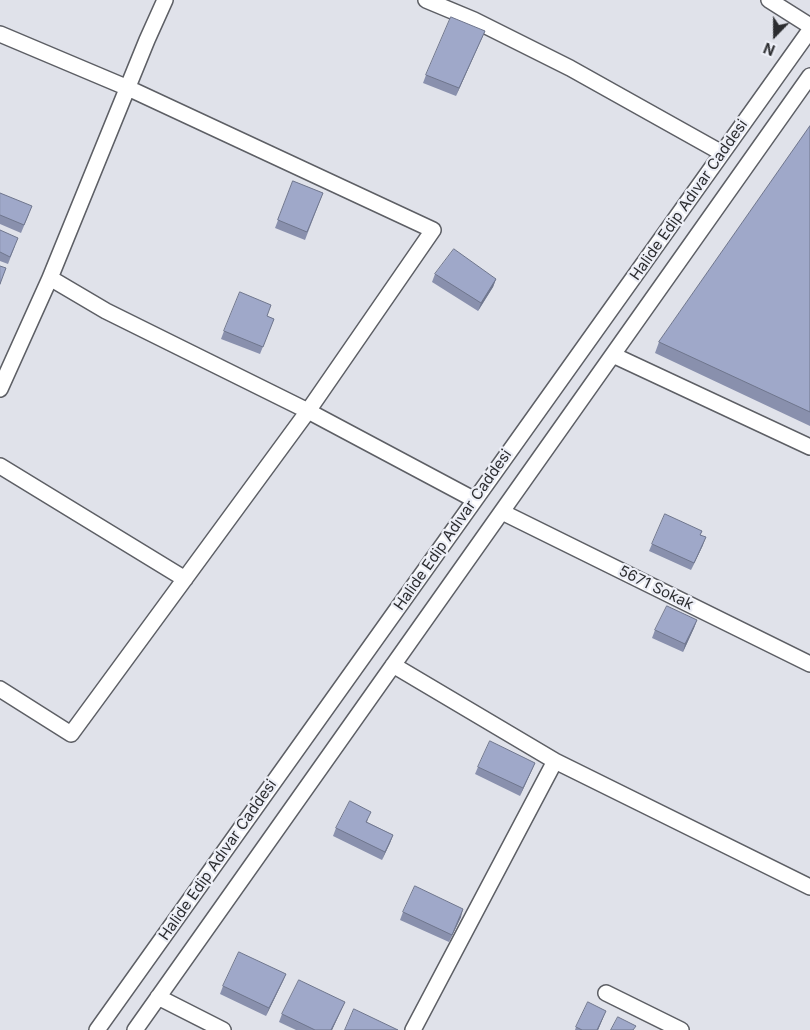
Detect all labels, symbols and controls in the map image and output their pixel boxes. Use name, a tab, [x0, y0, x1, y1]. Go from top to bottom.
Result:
north arrow	[750, 10, 800, 60]
text: N	[761, 39, 777, 59]
street label: Halide Edip Adıvar Caddesi	[627, 116, 751, 284]
street label: Halide Edip Adıvar Caddesi	[391, 446, 515, 614]
street label: 5671 Sokak	[616, 562, 696, 614]
street label: Halide Edip Adıvar Caddesi	[156, 776, 280, 944]

